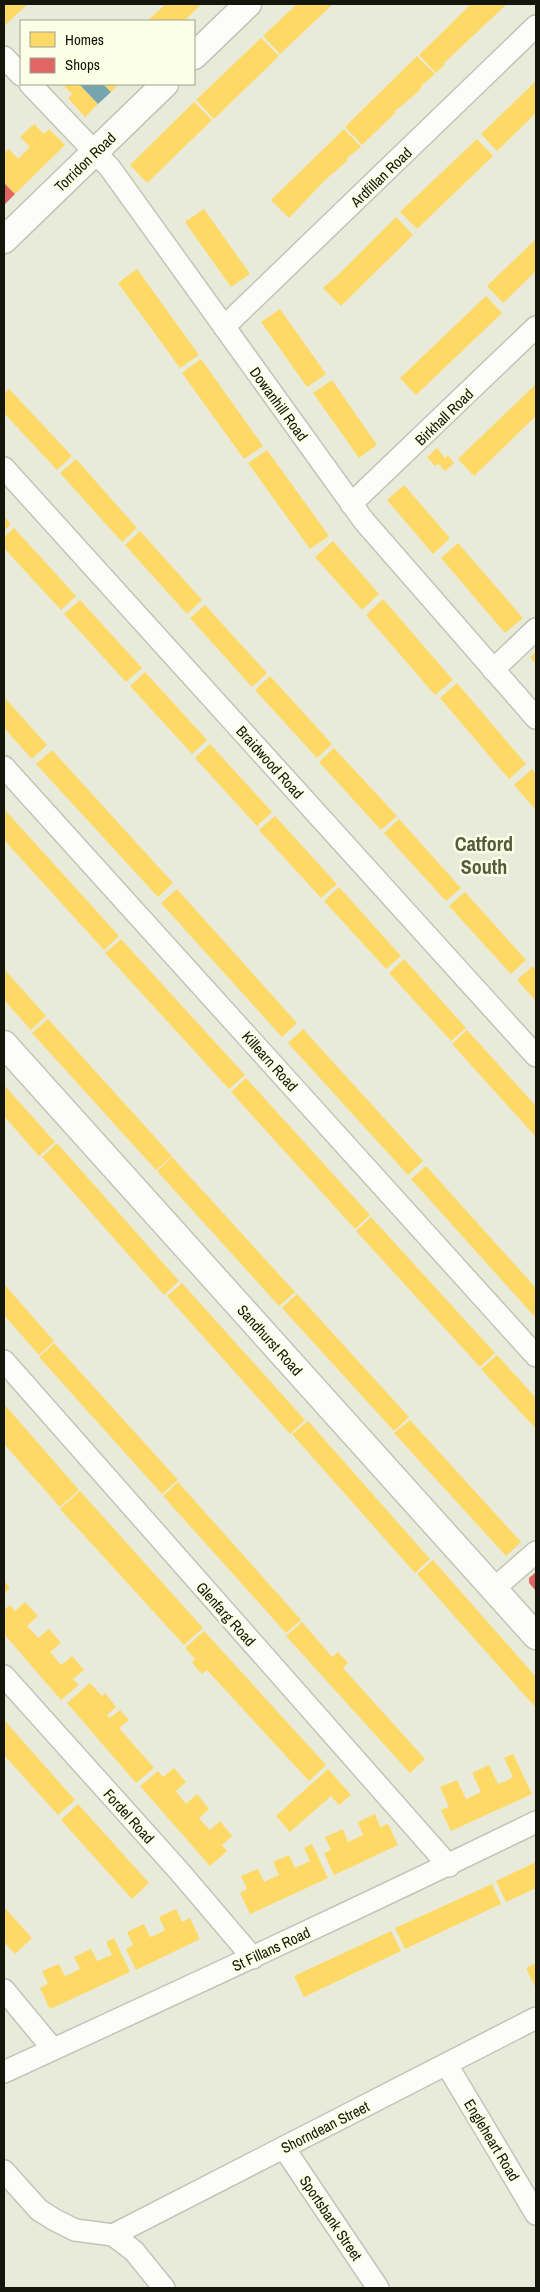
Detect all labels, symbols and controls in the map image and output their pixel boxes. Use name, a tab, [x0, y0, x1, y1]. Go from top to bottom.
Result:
legend	[20, 20, 195, 85]
text: Homes	[65, 29, 104, 50]
text: Shops	[65, 54, 100, 75]
street label: Torridon Road	[50, 127, 120, 197]
street label: Ardfillan Road	[345, 142, 416, 212]
street label: Dowanhill Road	[245, 363, 313, 445]
street label: Birkhall Road	[410, 384, 478, 450]
street label: Braidwood Road	[232, 721, 308, 803]
district label: Catford South	[455, 830, 513, 880]
street label: Killearn Road	[237, 1026, 303, 1096]
street label: Sandhurst Road	[232, 1300, 308, 1380]
street label: Glenfarg Road	[191, 1577, 261, 1651]
street label: Fordel Road	[99, 1784, 159, 1848]
street label: St Fillans Road	[228, 1922, 314, 1976]
street label: Shorndean Street	[277, 2095, 373, 2158]
street label: Engleheart Road	[459, 2095, 525, 2185]
street label: Sportsbank Street	[295, 2171, 368, 2265]

